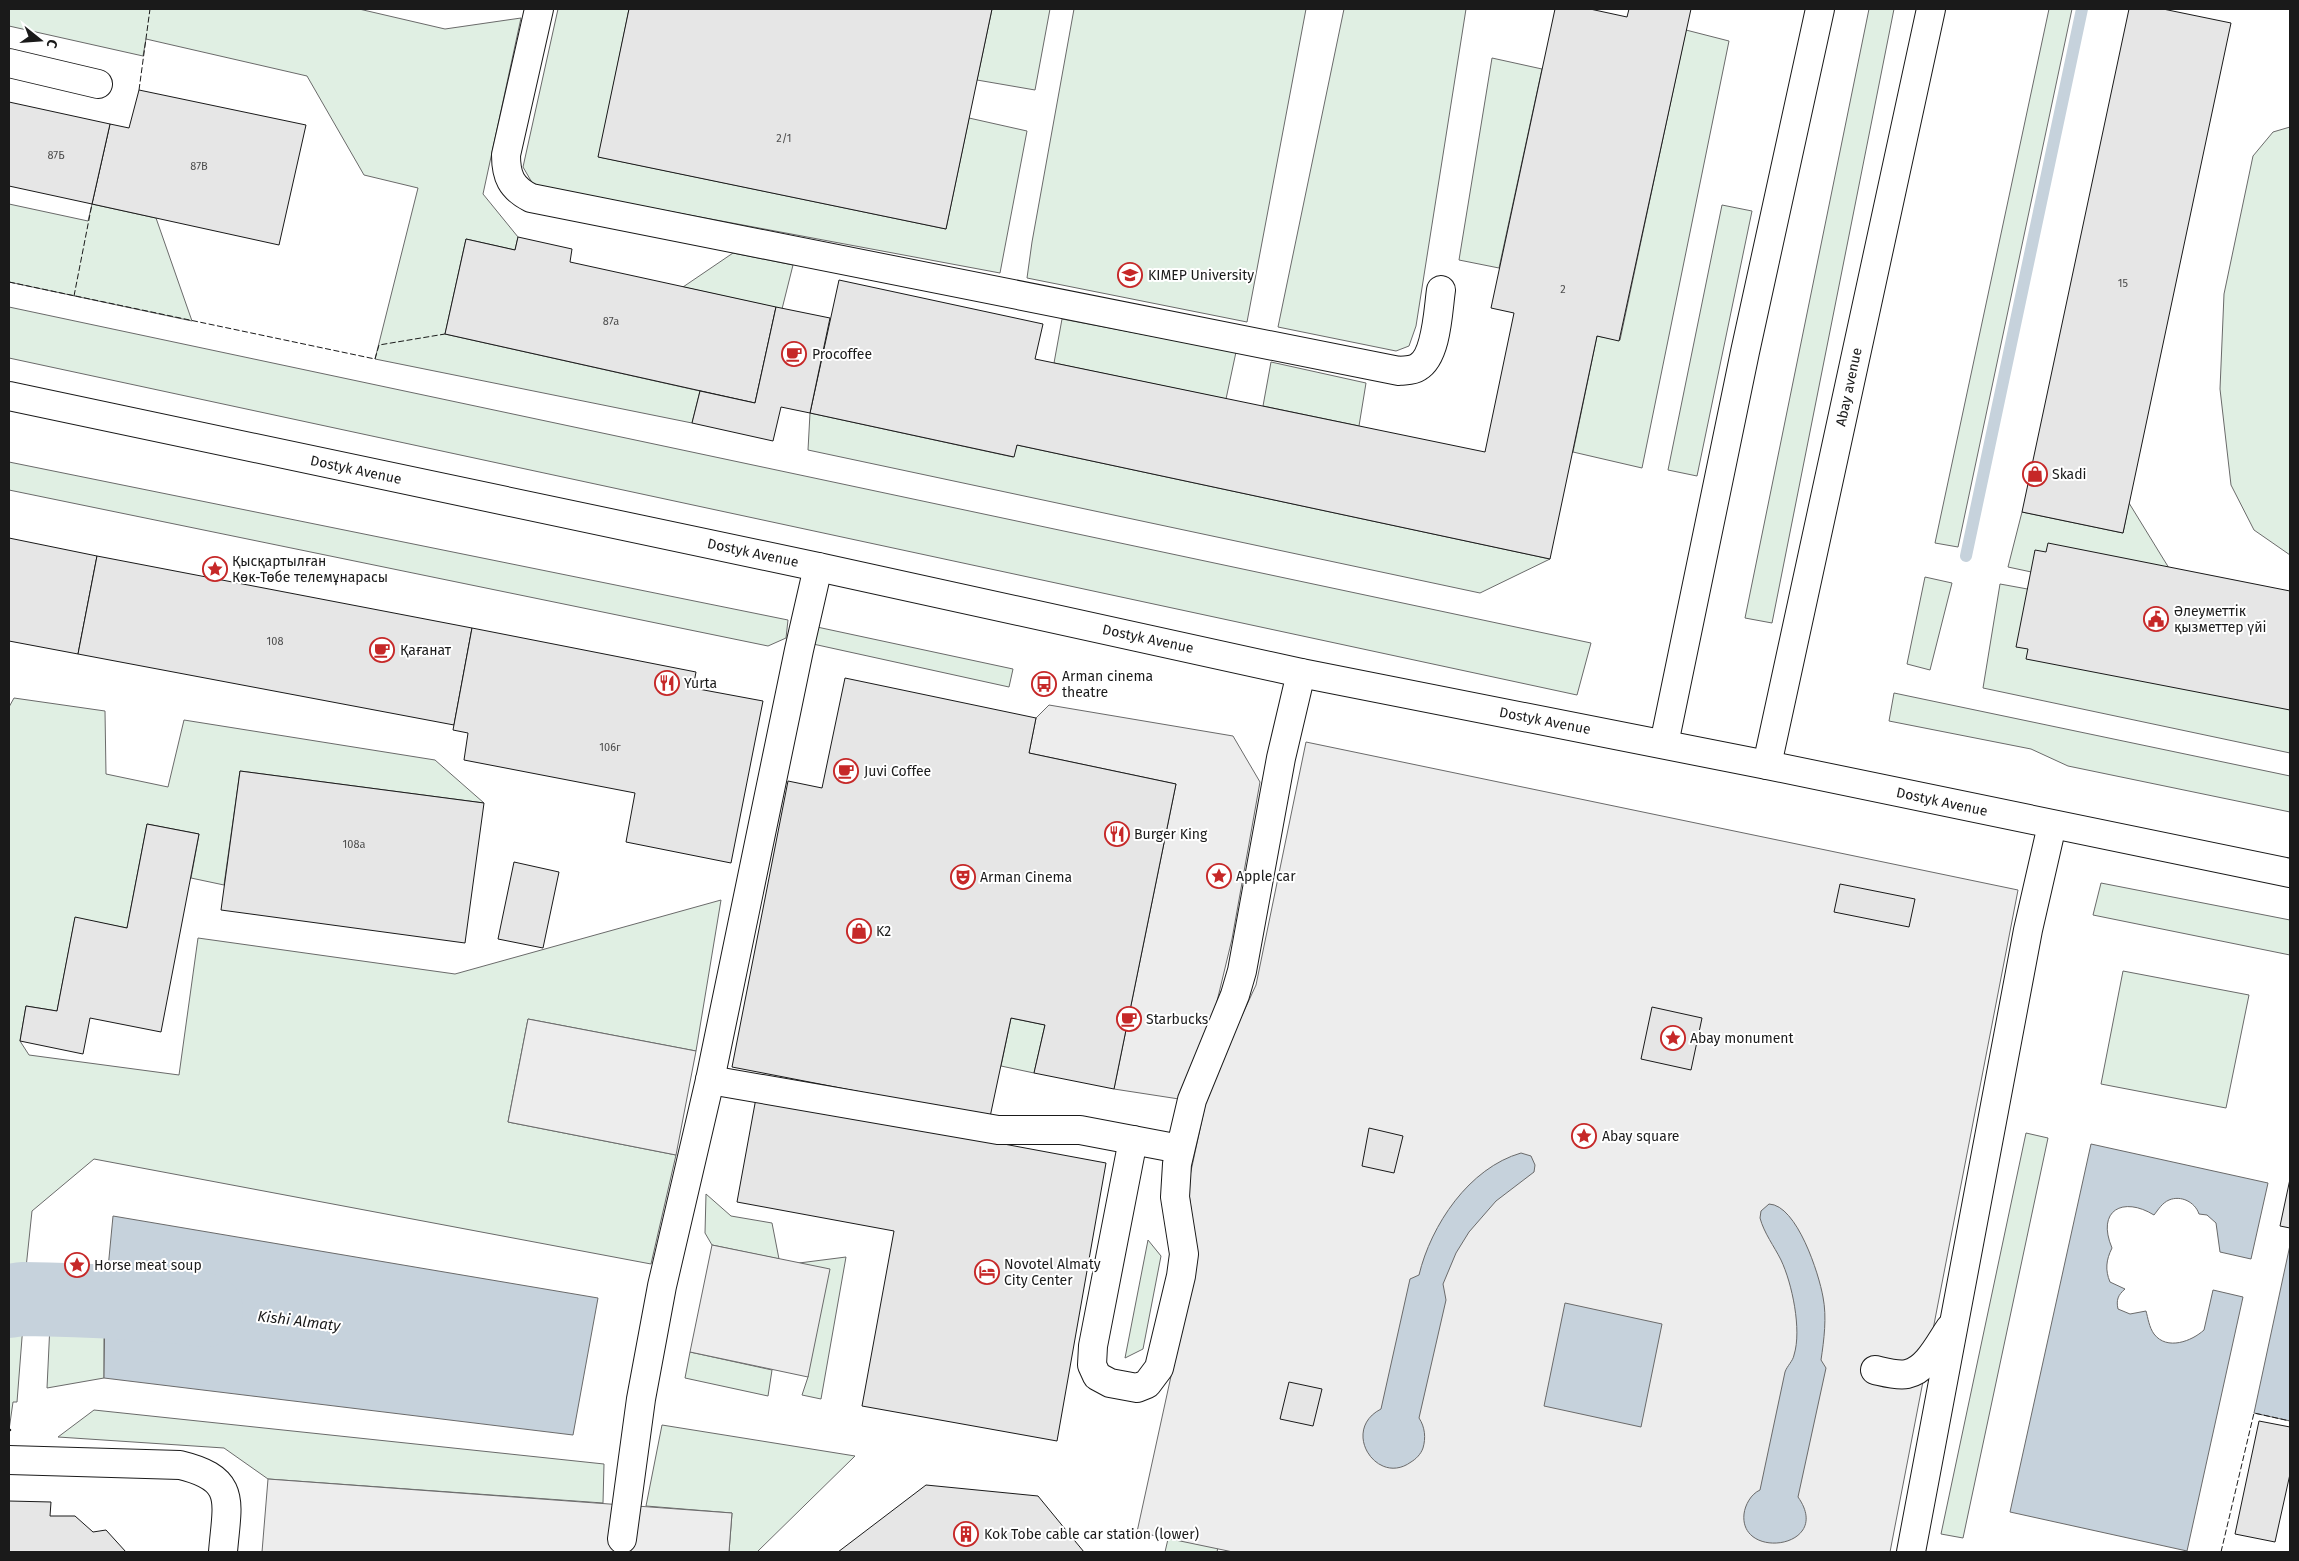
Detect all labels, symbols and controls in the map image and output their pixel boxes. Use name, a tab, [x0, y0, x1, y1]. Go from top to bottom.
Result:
north arrow	[15, 15, 65, 65]
text: С	[43, 37, 61, 50]
house number: 2/1	[776, 132, 792, 145]
house number: 87Б	[47, 149, 65, 162]
house number: 87В	[190, 160, 208, 173]
school or university icon: KIMEP University	[1117, 262, 1143, 288]
place label: KIMEP University	[1148, 267, 1254, 284]
house number: 15	[2118, 277, 2129, 290]
house number: 2	[1560, 283, 1566, 296]
house number: 87а	[603, 315, 619, 328]
cafe icon: Procoffee	[781, 341, 807, 367]
place label: Procoffee	[812, 346, 872, 363]
street label: Abay avenue	[1832, 346, 1866, 428]
street label: Dostyk Avenue	[309, 452, 403, 488]
shop icon: Skadi	[2022, 461, 2048, 487]
place label: Skadi	[2052, 466, 2087, 483]
street label: Dostyk Avenue	[706, 535, 800, 571]
place label: Қысқартылған Көк-Төбе телемұнарасы	[232, 553, 388, 586]
place icon: Қысқартылған Көк-Төбе телемұнарасы	[202, 556, 228, 582]
place label: Әлеуметтік қызметтер үйі	[2174, 603, 2267, 636]
public building icon: Әлеуметтік қызметтер үйі	[2143, 606, 2169, 632]
street label: Dostyk Avenue	[1101, 621, 1195, 657]
house number: 108	[267, 635, 283, 648]
cafe icon: Қағанат	[369, 637, 395, 663]
place label: Қағанат	[400, 642, 452, 659]
place label: Arman cinema theatre	[1062, 668, 1153, 701]
restaurant icon: Yurta	[654, 670, 680, 696]
bus stop icon: Arman cinema theatre	[1031, 671, 1057, 697]
place label: Yurta	[684, 675, 717, 692]
street label: Dostyk Avenue	[1498, 704, 1592, 738]
house number: 106г	[599, 741, 621, 754]
cafe icon: Juvi Coffee	[833, 758, 859, 784]
place label: Juvi Coffee	[864, 763, 931, 780]
street label: Dostyk Avenue	[1895, 784, 1989, 820]
restaurant icon: Burger King	[1104, 821, 1130, 847]
place label: Burger King	[1134, 826, 1208, 843]
house number: 108а	[343, 838, 365, 851]
place icon: Apple car	[1206, 863, 1232, 889]
theatre icon: Arman Cinema	[950, 864, 976, 890]
place label: Apple car	[1236, 868, 1296, 885]
place label: Arman Cinema	[980, 869, 1072, 886]
shop icon: K2	[846, 918, 872, 944]
place label: K2	[876, 923, 891, 940]
cafe icon: Starbucks	[1116, 1006, 1142, 1032]
place label: Starbucks	[1146, 1011, 1209, 1028]
place icon: Abay monument	[1660, 1025, 1686, 1051]
place label: Abay monument	[1690, 1030, 1795, 1047]
place icon: Abay square	[1571, 1123, 1597, 1149]
place label: Abay square	[1602, 1128, 1680, 1145]
place icon: Horse meat soup	[64, 1252, 90, 1278]
place label: Novotel Almaty City Center	[1004, 1256, 1101, 1289]
place label: Horse meat soup	[94, 1257, 202, 1274]
hotel icon: Novotel Almaty City Center	[974, 1259, 1000, 1285]
water label: Kіshі Almaty	[257, 1307, 342, 1335]
building icon: Kok Tobe cable car station (lower)	[953, 1521, 979, 1547]
place label: Kok Tobe cable car station (lower)	[984, 1526, 1199, 1543]

